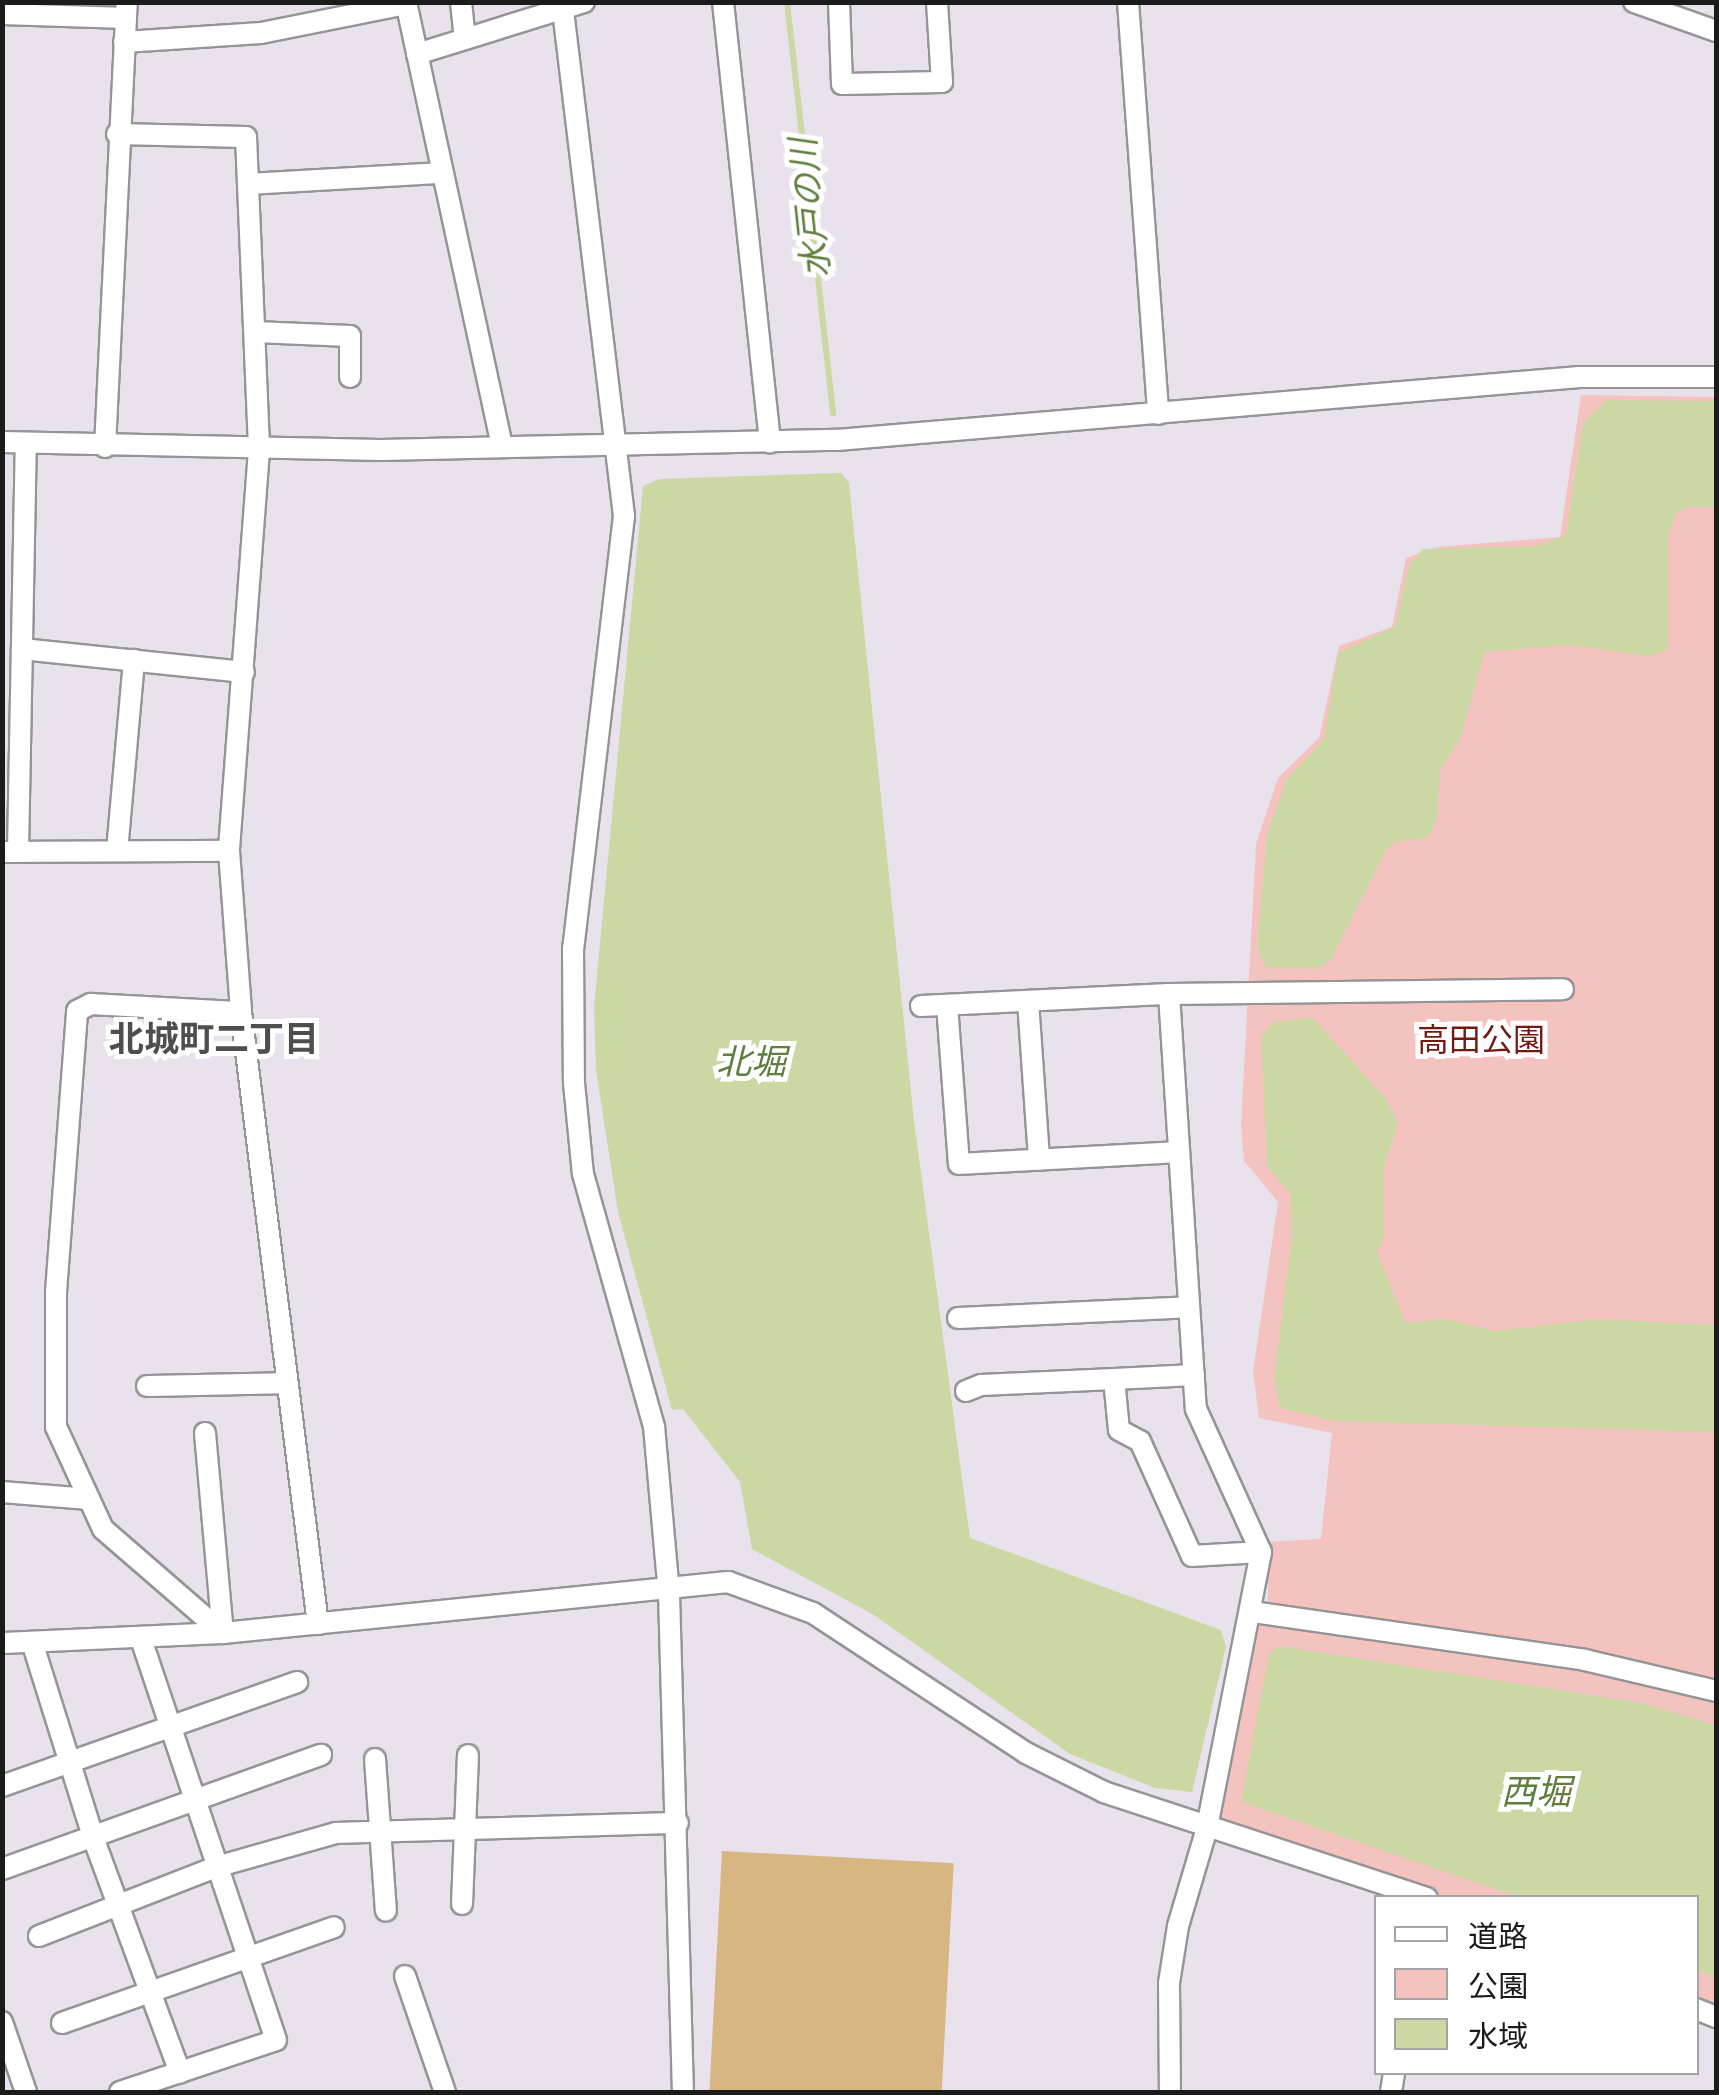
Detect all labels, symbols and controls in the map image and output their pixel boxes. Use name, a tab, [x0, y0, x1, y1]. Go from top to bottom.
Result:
water label: 水戸の川	[782, 136, 838, 280]
district label: 北城町二丁目	[109, 1018, 319, 1060]
park label: 高田公園	[1417, 1021, 1545, 1059]
water label: 北堀	[716, 1041, 786, 1083]
water label: 西堀	[1501, 1771, 1571, 1813]
legend	[1374, 1895, 1699, 2075]
text: 道路	[1468, 1917, 1528, 1956]
text: 公園	[1468, 1967, 1528, 2006]
text: 水域	[1468, 2017, 1528, 2056]

